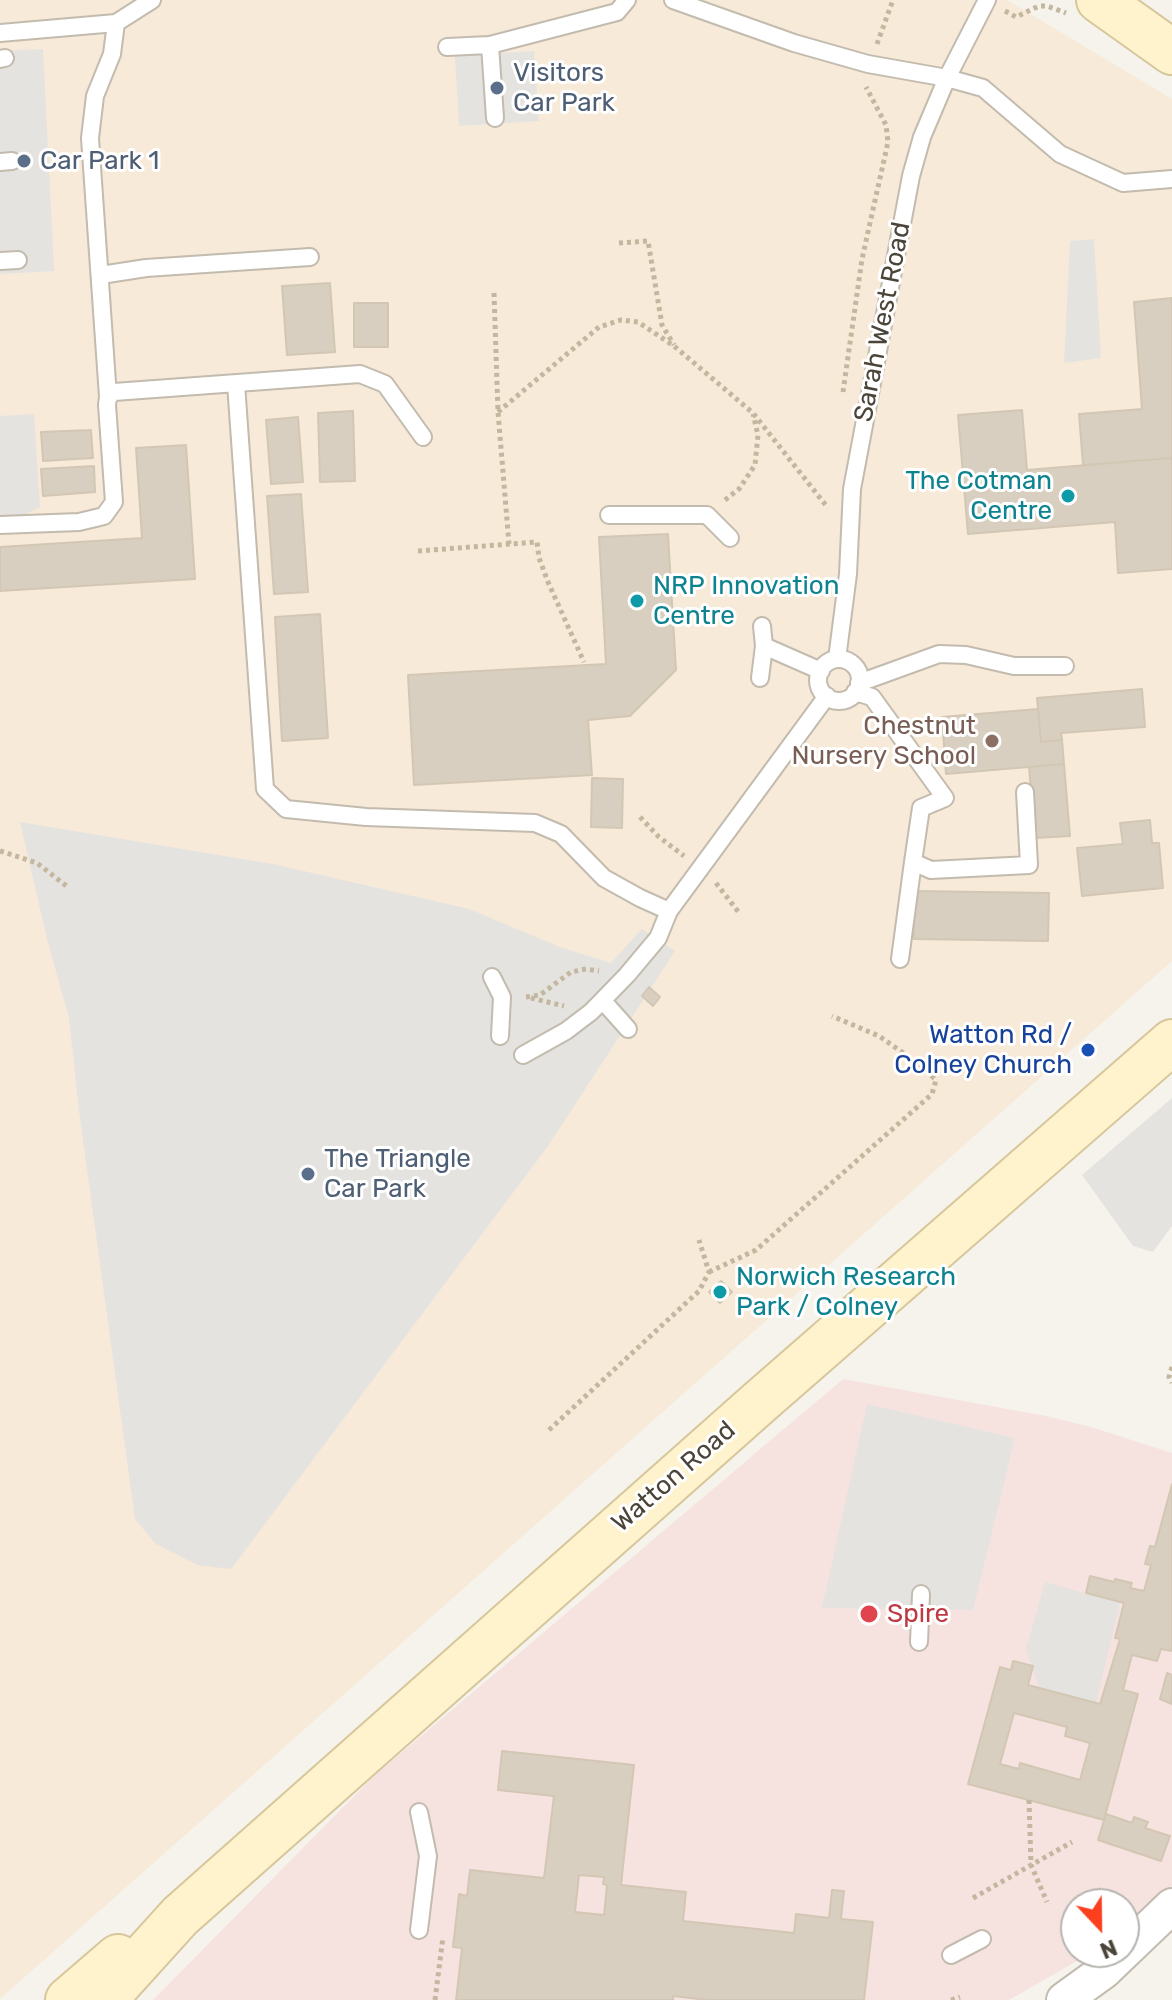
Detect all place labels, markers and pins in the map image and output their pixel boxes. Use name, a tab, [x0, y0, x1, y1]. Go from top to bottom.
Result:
place label: Visitors Car Park	[513, 57, 615, 118]
marker: Visitors Car Park	[488, 79, 506, 97]
place label: Car Park 1	[40, 145, 160, 177]
marker: Car Park 1	[15, 152, 33, 170]
place label: The Cotman Centre	[905, 465, 1052, 526]
marker: The Cotman Centre	[1059, 487, 1077, 505]
place label: NRP Innovation Centre	[653, 570, 839, 632]
marker: NRP Innovation Centre	[628, 592, 646, 610]
place label: Chestnut Nursery School	[791, 710, 976, 772]
marker: Chestnut Nursery School	[983, 732, 1001, 750]
place label: Watton Rd / Colney Church	[894, 1019, 1072, 1080]
marker: Watton Rd / Colney Church	[1079, 1041, 1097, 1059]
place label: The Triangle Car Park	[324, 1143, 471, 1204]
marker: The Triangle Car Park	[299, 1165, 317, 1183]
place label: Norwich Research Park / Colney	[736, 1261, 956, 1322]
marker: Norwich Research Park / Colney	[711, 1283, 729, 1301]
place label: Spire	[887, 1598, 949, 1630]
marker: Spire	[858, 1603, 880, 1625]

